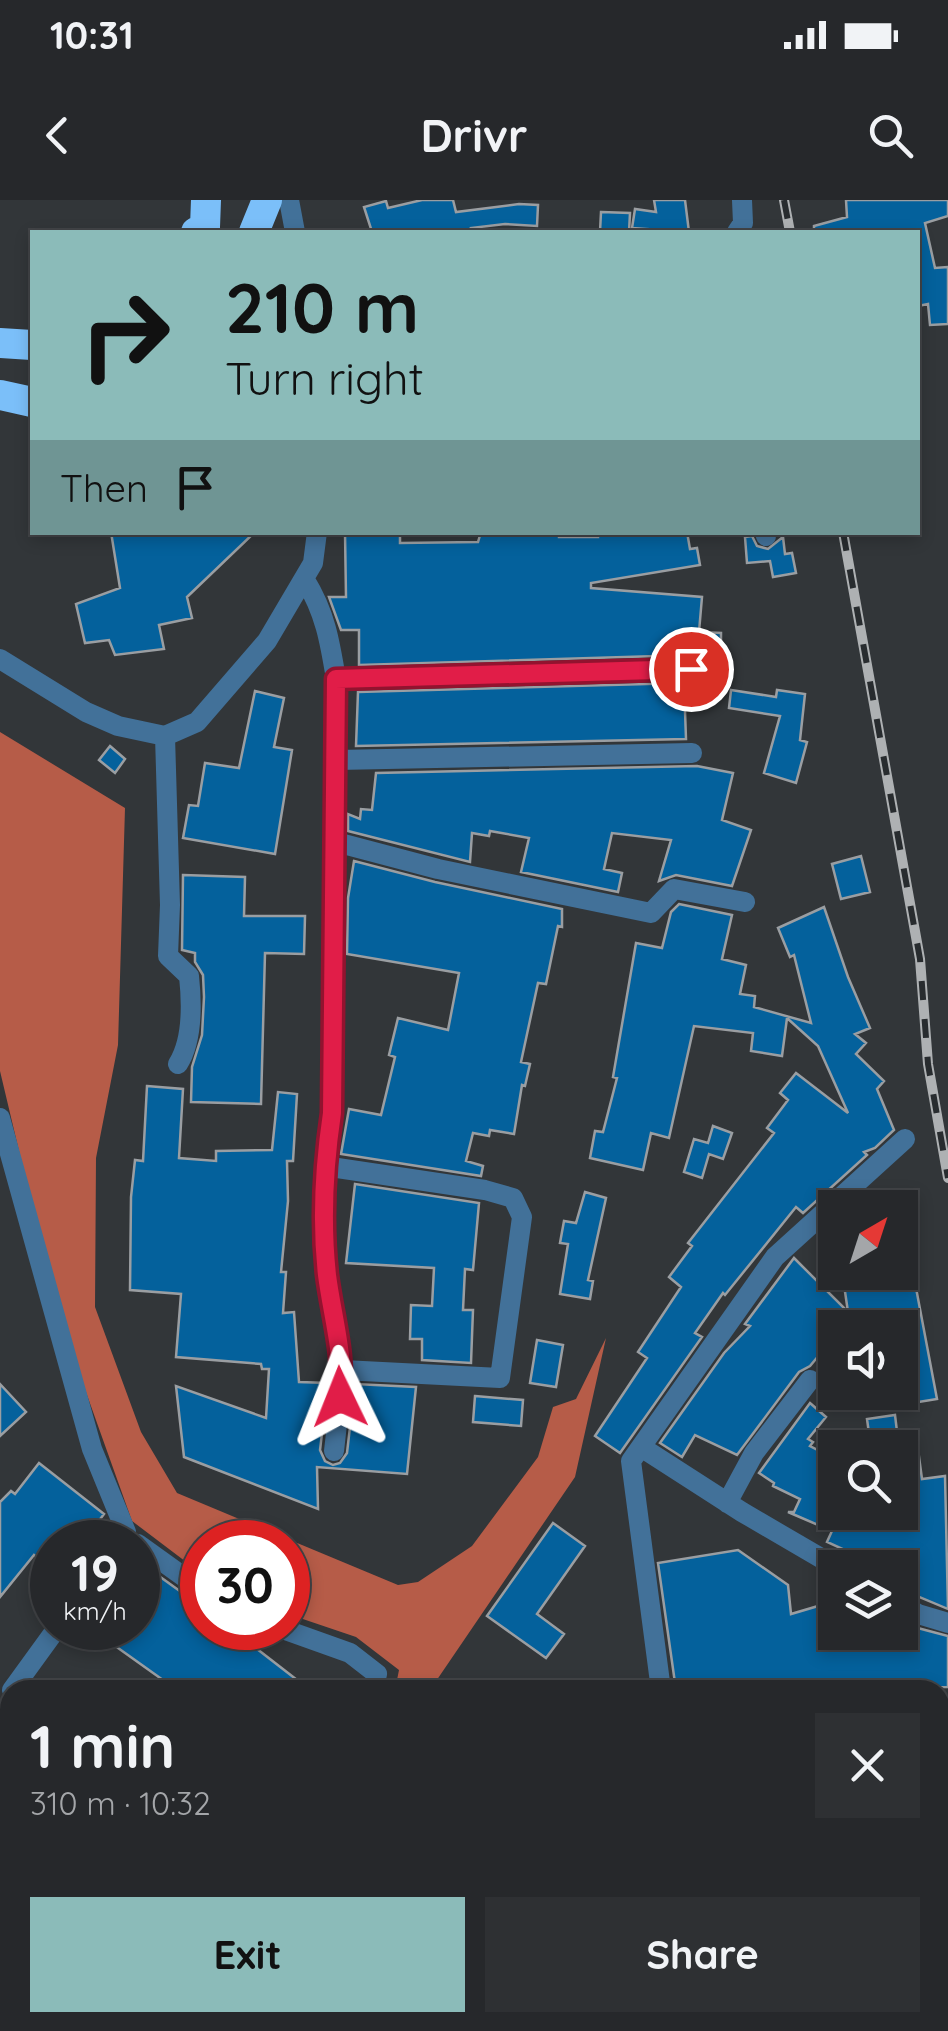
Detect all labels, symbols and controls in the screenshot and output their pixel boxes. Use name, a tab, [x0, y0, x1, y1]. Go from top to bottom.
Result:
text: 10:31	[50, 11, 134, 59]
text: Drivr	[420, 107, 528, 163]
icon: back	[30, 108, 85, 163]
icon: search	[863, 108, 918, 163]
text: 210 m	[225, 263, 419, 351]
icon: right	[60, 270, 190, 400]
text: Turn right	[225, 350, 424, 406]
icon: arrive	[168, 460, 223, 515]
text: Then	[60, 464, 148, 512]
pin	[649, 627, 734, 712]
icon: arrive	[664, 642, 719, 697]
north arrow	[818, 1190, 918, 1290]
map controls	[818, 1190, 918, 1650]
button: sound	[818, 1310, 918, 1410]
position arrow	[288, 1345, 392, 1449]
button: search	[818, 1430, 918, 1530]
speed limit sign: 30	[180, 1520, 310, 1650]
text: 19	[71, 1541, 119, 1604]
button: layers	[818, 1550, 918, 1650]
text: km/h	[63, 1595, 127, 1626]
text: 1 min	[30, 1708, 175, 1783]
button: close	[815, 1713, 920, 1818]
text: 310 m · 10:32	[30, 1783, 211, 1823]
button: Exit	[30, 1897, 465, 2012]
button: Share	[485, 1897, 920, 2012]

